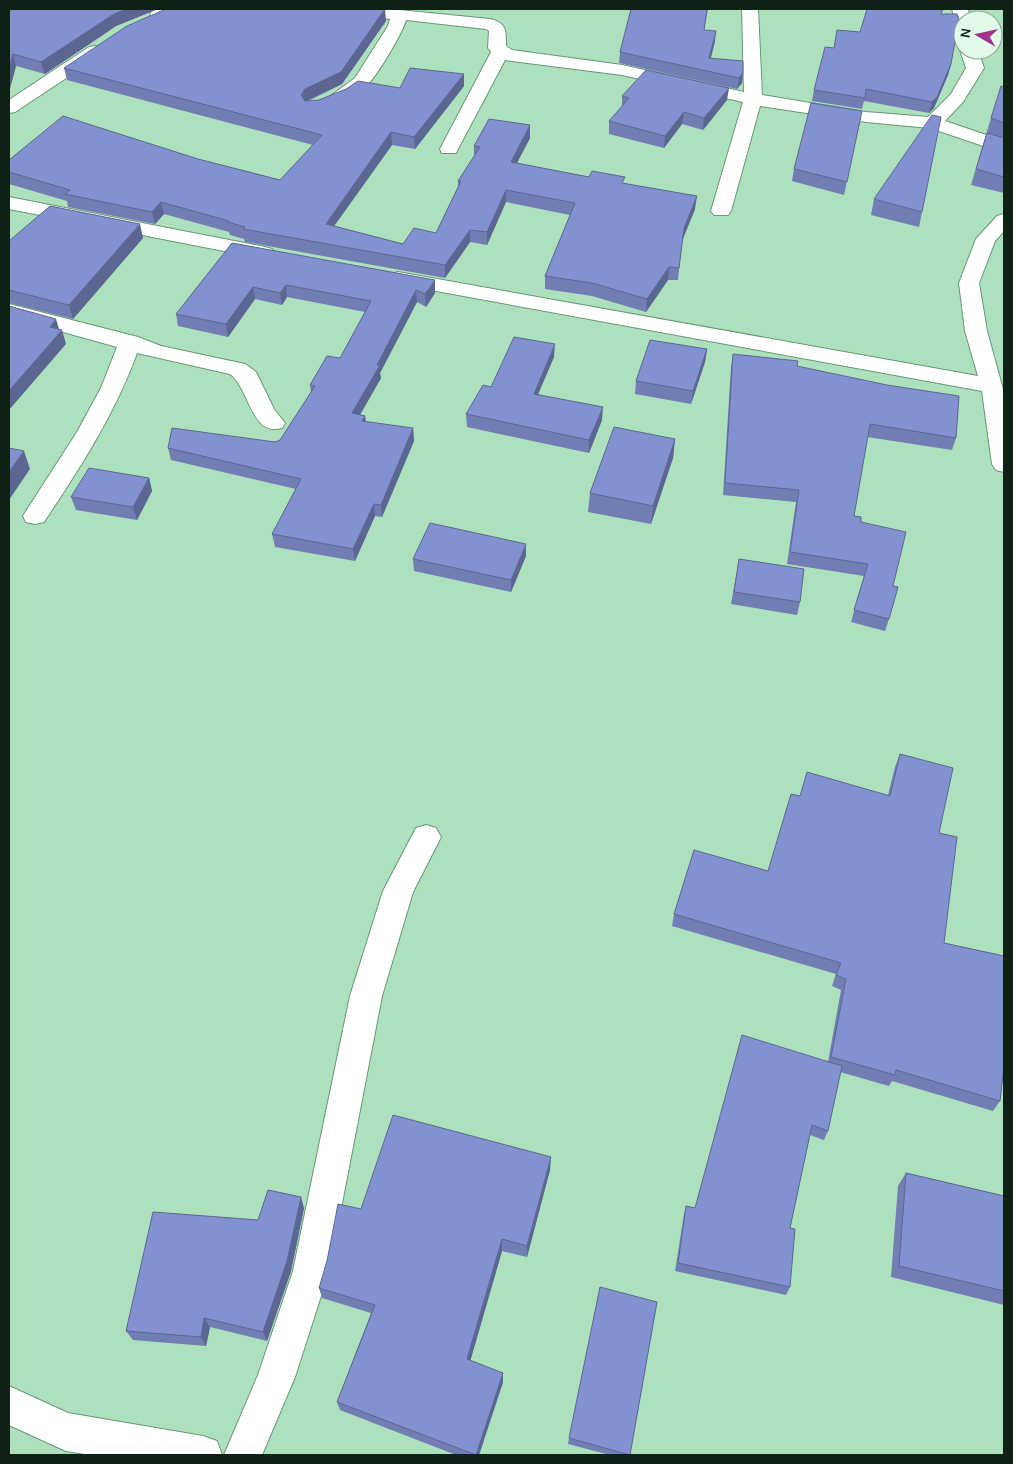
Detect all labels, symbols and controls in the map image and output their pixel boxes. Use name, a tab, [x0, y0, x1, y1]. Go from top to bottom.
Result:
north arrow	[953, 10, 1003, 60]
text: N	[956, 27, 975, 39]

